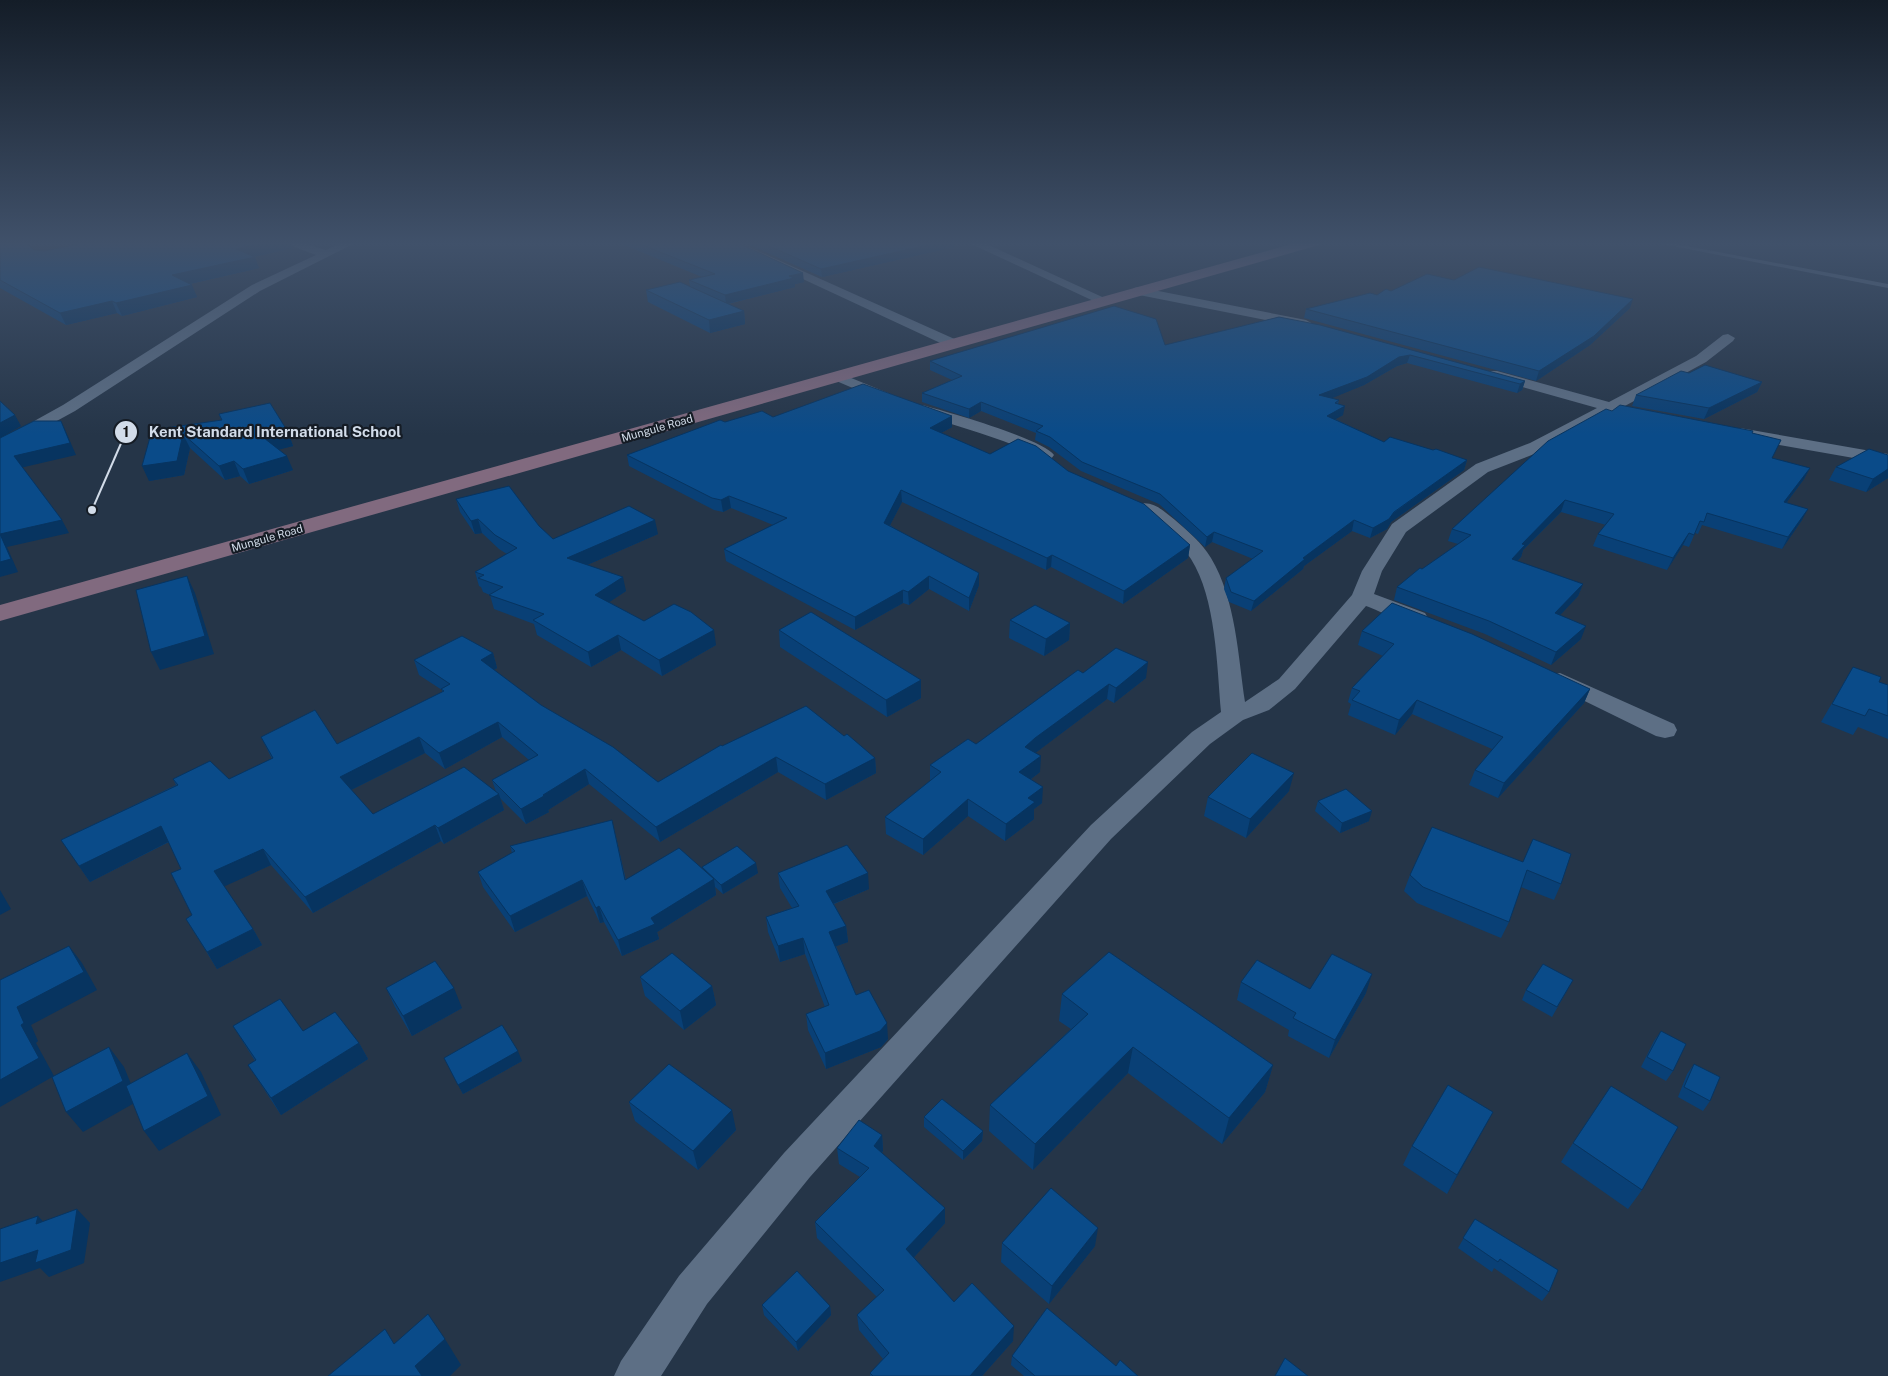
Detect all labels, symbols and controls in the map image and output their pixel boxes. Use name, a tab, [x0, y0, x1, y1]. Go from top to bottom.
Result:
street label: Mungule Road	[620, 412, 694, 444]
callout: Kent Standard International School	[113, 417, 411, 447]
text: 1	[123, 423, 129, 440]
text: Kent Standard International School	[149, 423, 401, 440]
street label: Mungule Road	[230, 522, 304, 554]

